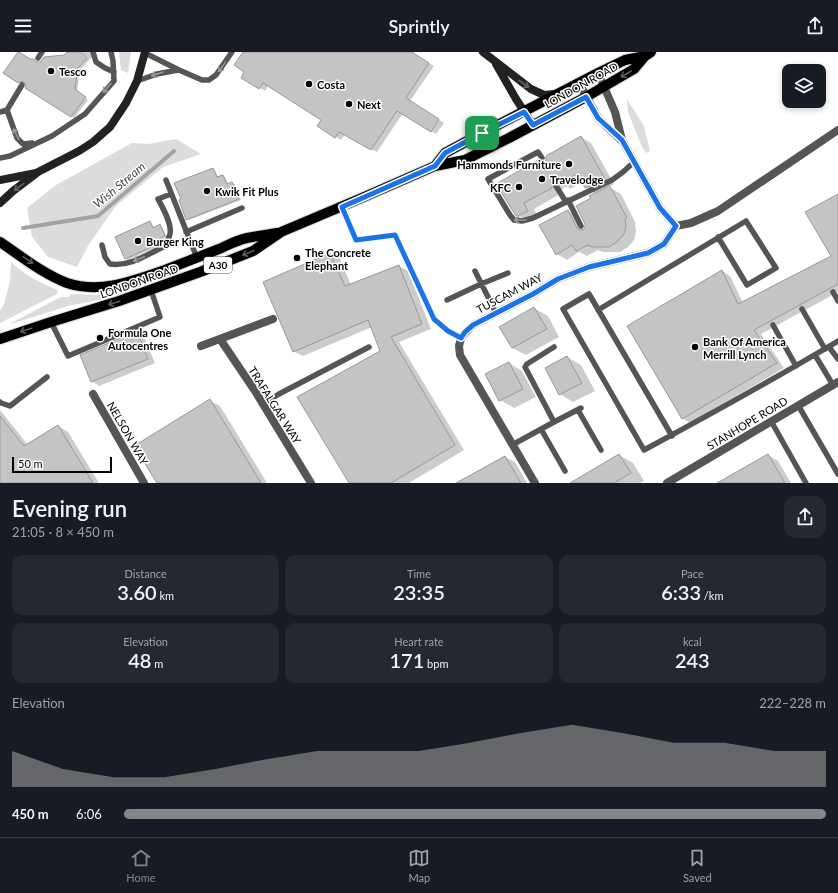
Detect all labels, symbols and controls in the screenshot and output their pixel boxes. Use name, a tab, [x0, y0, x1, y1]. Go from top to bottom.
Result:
icon: menu	[12, 15, 34, 37]
text: Sprintly	[388, 15, 450, 37]
icon: share	[804, 15, 826, 37]
street label: LONDON ROAD	[542, 59, 620, 111]
one-way arrow	[218, 61, 226, 72]
map controls	[782, 64, 826, 108]
button: layers	[782, 64, 826, 108]
place label: Tesco	[59, 65, 87, 78]
marker: Tesco	[46, 66, 56, 76]
one-way arrow	[620, 70, 632, 78]
one-way arrow	[151, 71, 164, 78]
place label: Costa	[317, 78, 345, 91]
marker: Costa	[304, 79, 314, 89]
one-way arrow	[518, 79, 529, 88]
one-way arrow	[103, 83, 112, 94]
place label: Next	[357, 98, 382, 111]
marker: Next	[344, 99, 354, 109]
pin	[465, 116, 499, 150]
icon: arrive	[471, 122, 493, 144]
one-way arrow	[12, 128, 19, 140]
place label: Hammonds Furniture	[457, 158, 561, 171]
water label: Wish Stream	[90, 159, 148, 211]
marker: Hammonds Furniture	[564, 159, 574, 169]
place label: Travelodge	[550, 173, 603, 186]
marker: Travelodge	[537, 174, 547, 184]
place label: KFC	[490, 181, 512, 194]
one-way arrow	[13, 182, 24, 191]
marker: KFC	[514, 182, 524, 192]
place label: Kwik Fit Plus	[215, 185, 279, 198]
marker: Kwik Fit Plus	[202, 186, 212, 196]
one-way arrow	[514, 216, 527, 224]
place label: Burger King	[146, 235, 204, 248]
marker: Burger King	[133, 236, 143, 246]
place label: The Concrete Elephant	[305, 246, 371, 272]
one-way arrow	[242, 249, 254, 257]
marker: The Concrete Elephant	[292, 253, 302, 263]
one-way arrow	[133, 255, 145, 263]
one-way arrow	[22, 256, 33, 264]
road number: A30	[204, 257, 232, 273]
street label: LONDON ROAD	[98, 261, 180, 301]
street label: TUSCAM WAY	[474, 270, 544, 316]
one-way arrow	[107, 300, 120, 307]
place label: Formula One Autocentres	[107, 326, 172, 352]
one-way arrow	[20, 327, 32, 335]
marker: Formula One Autocentres	[95, 333, 105, 343]
place label: Bank Of America Merrill Lynch	[703, 335, 786, 361]
marker: Bank Of America Merrill Lynch	[690, 342, 700, 352]
street label: TRAFALGAR WAY	[246, 364, 304, 446]
street label: STANHOPE ROAD	[704, 394, 790, 452]
street label: NELSON WAY	[105, 399, 151, 467]
scale bar	[12, 455, 112, 474]
text: 50 m	[18, 457, 43, 470]
text: Evening run	[12, 495, 127, 522]
button: share	[784, 496, 826, 538]
text: 21:05 · 8 × 450 m	[12, 524, 114, 540]
text: Distance	[125, 567, 167, 580]
text: Time	[407, 567, 431, 580]
text: Pace	[681, 567, 704, 580]
text: 3.60	[117, 580, 157, 604]
text: 23:35	[393, 580, 445, 604]
text: 6:33	[661, 580, 701, 604]
text: km	[157, 589, 174, 602]
text: /km	[701, 589, 723, 602]
text: Elevation	[123, 635, 168, 648]
text: Heart rate	[394, 635, 444, 648]
text: kcal	[683, 635, 702, 648]
text: 48	[128, 648, 151, 672]
text: 171	[389, 648, 424, 672]
text: 243	[675, 648, 710, 672]
text: m	[151, 657, 163, 670]
text: bpm	[424, 657, 449, 670]
text: Elevation	[12, 695, 65, 711]
text: 222–228 m	[759, 695, 826, 711]
text: 450 m	[12, 806, 49, 822]
text: 6:06	[76, 806, 102, 822]
tab: Home	[126, 847, 156, 884]
tab: Map	[408, 847, 430, 884]
tab: Saved	[683, 847, 712, 884]

